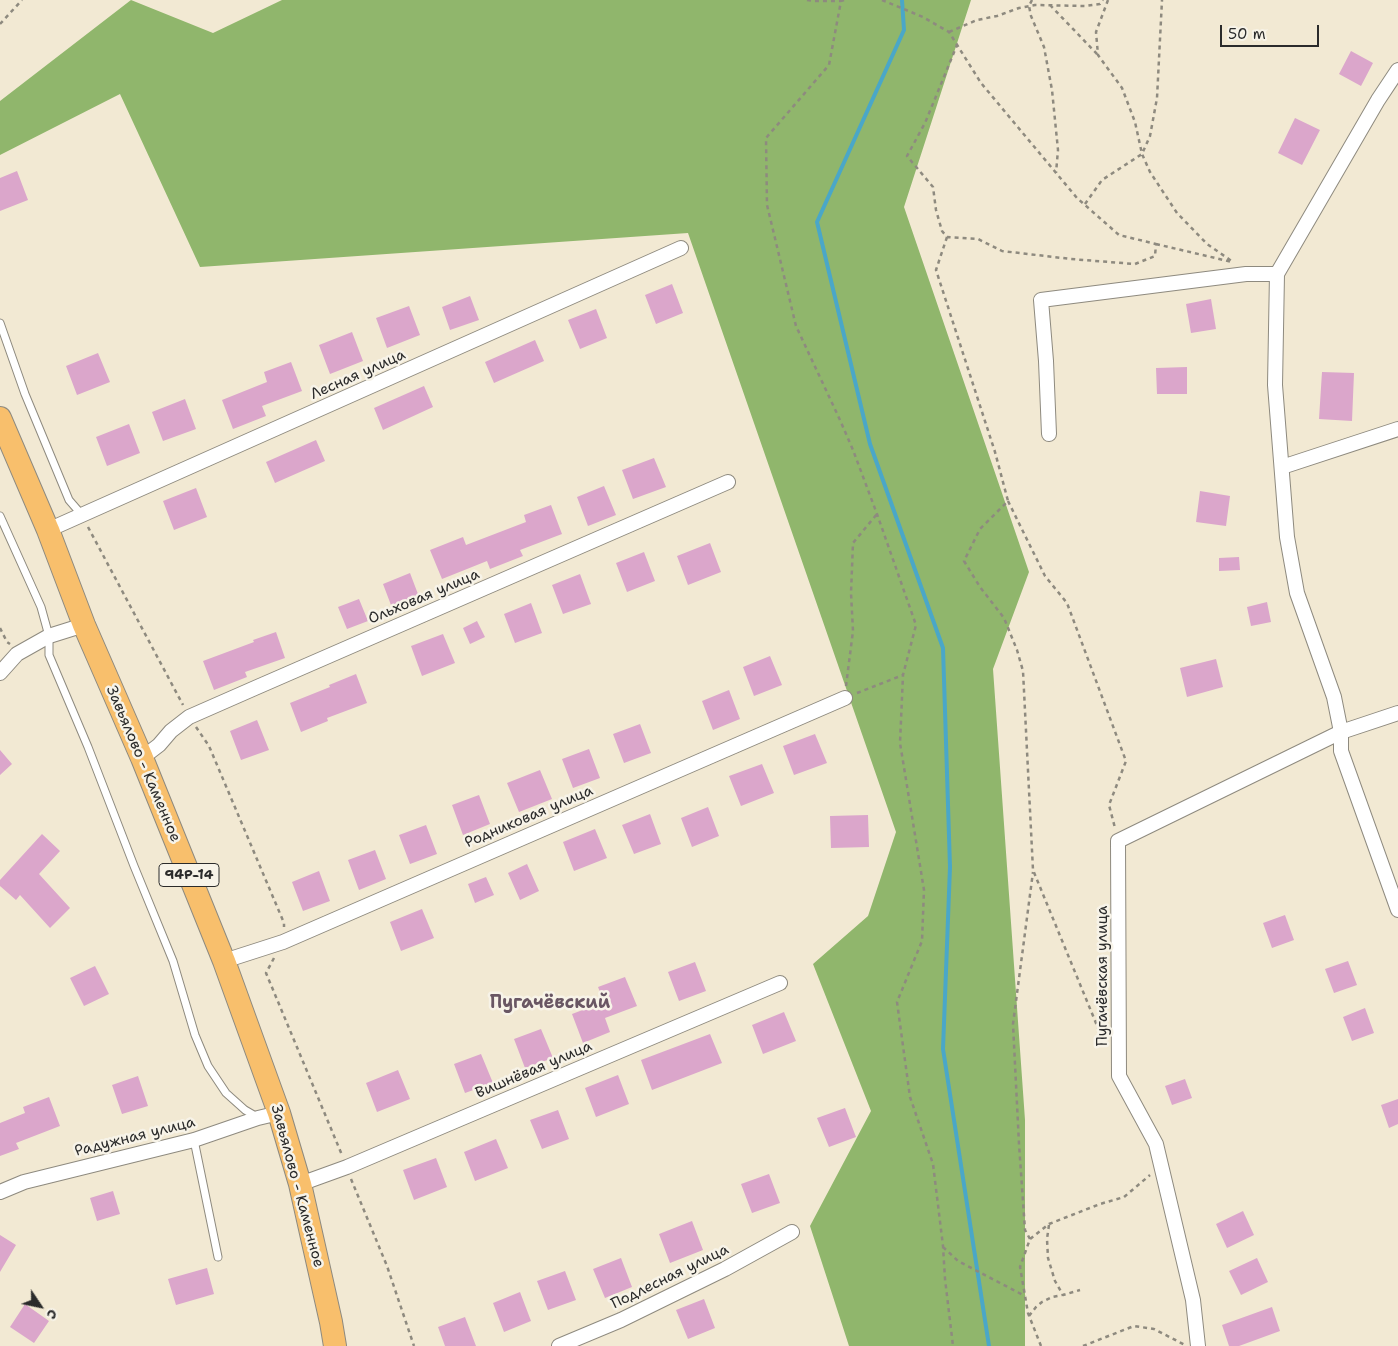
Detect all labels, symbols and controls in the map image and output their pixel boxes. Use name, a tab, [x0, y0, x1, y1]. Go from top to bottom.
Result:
scale bar	[1223, 15, 1322, 47]
text: 50 m	[1228, 24, 1266, 44]
street label: Лесная улица	[308, 346, 408, 404]
street label: Ольховая улица	[366, 565, 482, 629]
street label: Завьялово - Каменное	[102, 683, 184, 845]
street label: Родниковая улица	[462, 782, 596, 852]
road number: 94Р-14	[159, 864, 219, 886]
street label: Пугачёвская улица	[1094, 906, 1112, 1046]
district label: Пугачёвский	[490, 992, 610, 1014]
street label: Вишнёвая улица	[473, 1037, 595, 1103]
street label: Завьялово - Каменное	[267, 1103, 327, 1269]
street label: Радужная улица	[73, 1113, 197, 1161]
street label: Подлесная улица	[608, 1241, 732, 1313]
north arrow	[15, 1281, 65, 1331]
text: С	[43, 1306, 62, 1323]

